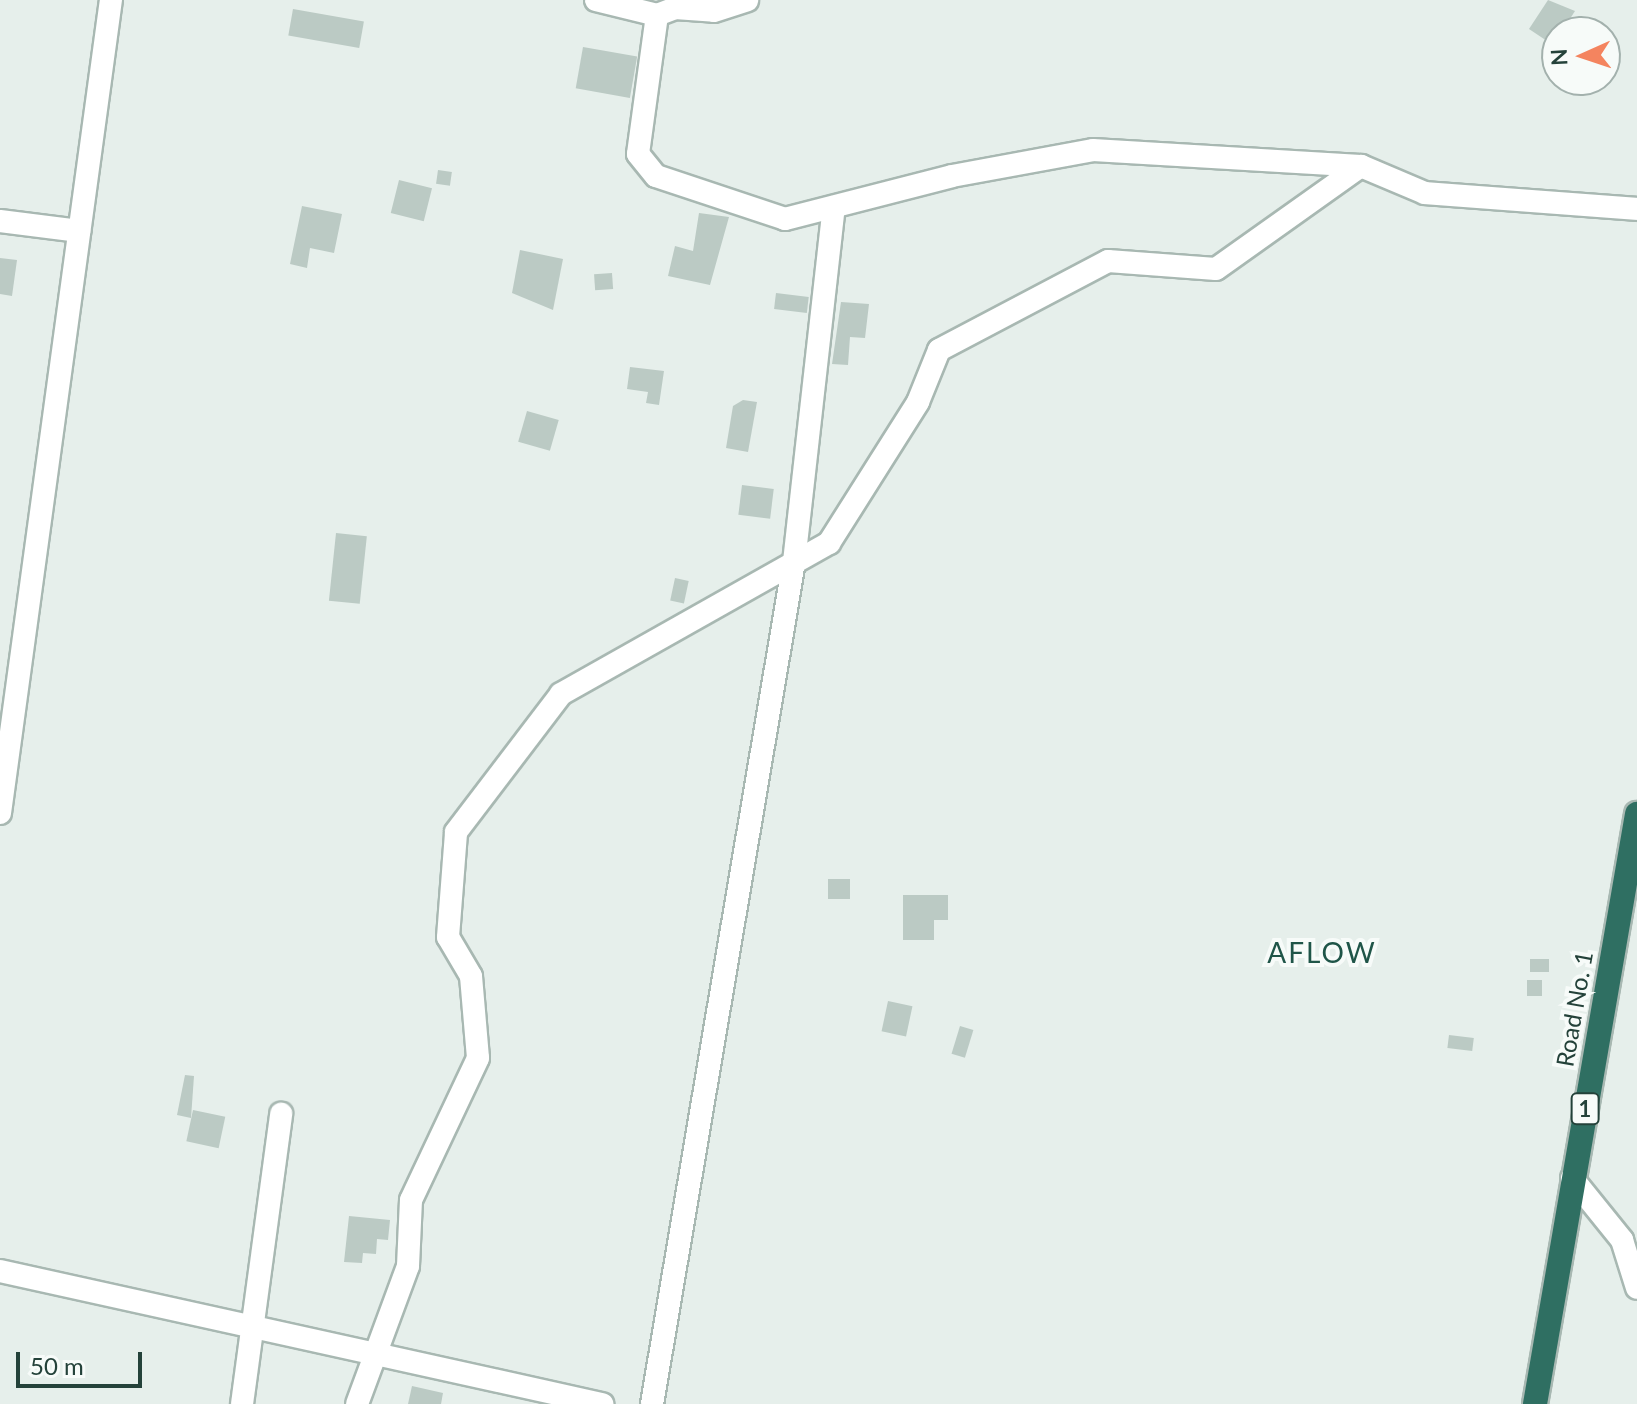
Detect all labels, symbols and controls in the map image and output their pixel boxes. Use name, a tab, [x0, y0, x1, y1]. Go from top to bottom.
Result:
north arrow	[1541, 16, 1621, 96]
text: N	[1545, 48, 1572, 66]
district label: AFLOW	[1267, 935, 1377, 969]
street label: Road No. 1	[1550, 949, 1598, 1069]
road number: 1	[1569, 1091, 1601, 1127]
scale bar	[20, 1336, 146, 1386]
text: 50 m	[30, 1351, 84, 1380]

